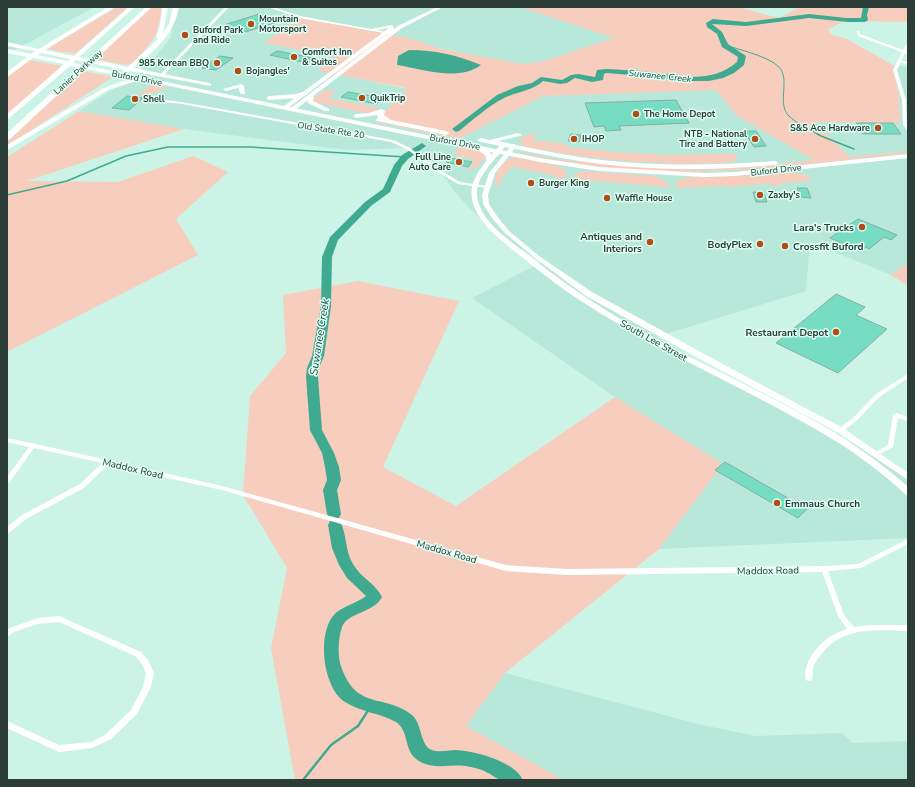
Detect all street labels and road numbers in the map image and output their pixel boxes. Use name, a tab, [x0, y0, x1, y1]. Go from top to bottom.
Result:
street label: Lanier Parkway	[51, 47, 105, 97]
street label: Buford Drive	[111, 67, 163, 89]
street label: Old State Rte 20	[297, 119, 365, 141]
street label: Buford Drive	[429, 131, 481, 153]
street label: Buford Drive	[750, 161, 802, 179]
street label: South Lee Street	[617, 317, 690, 365]
street label: Maddox Road	[101, 455, 165, 483]
street label: Maddox Road	[415, 537, 479, 567]
street label: Maddox Road	[737, 563, 799, 579]

